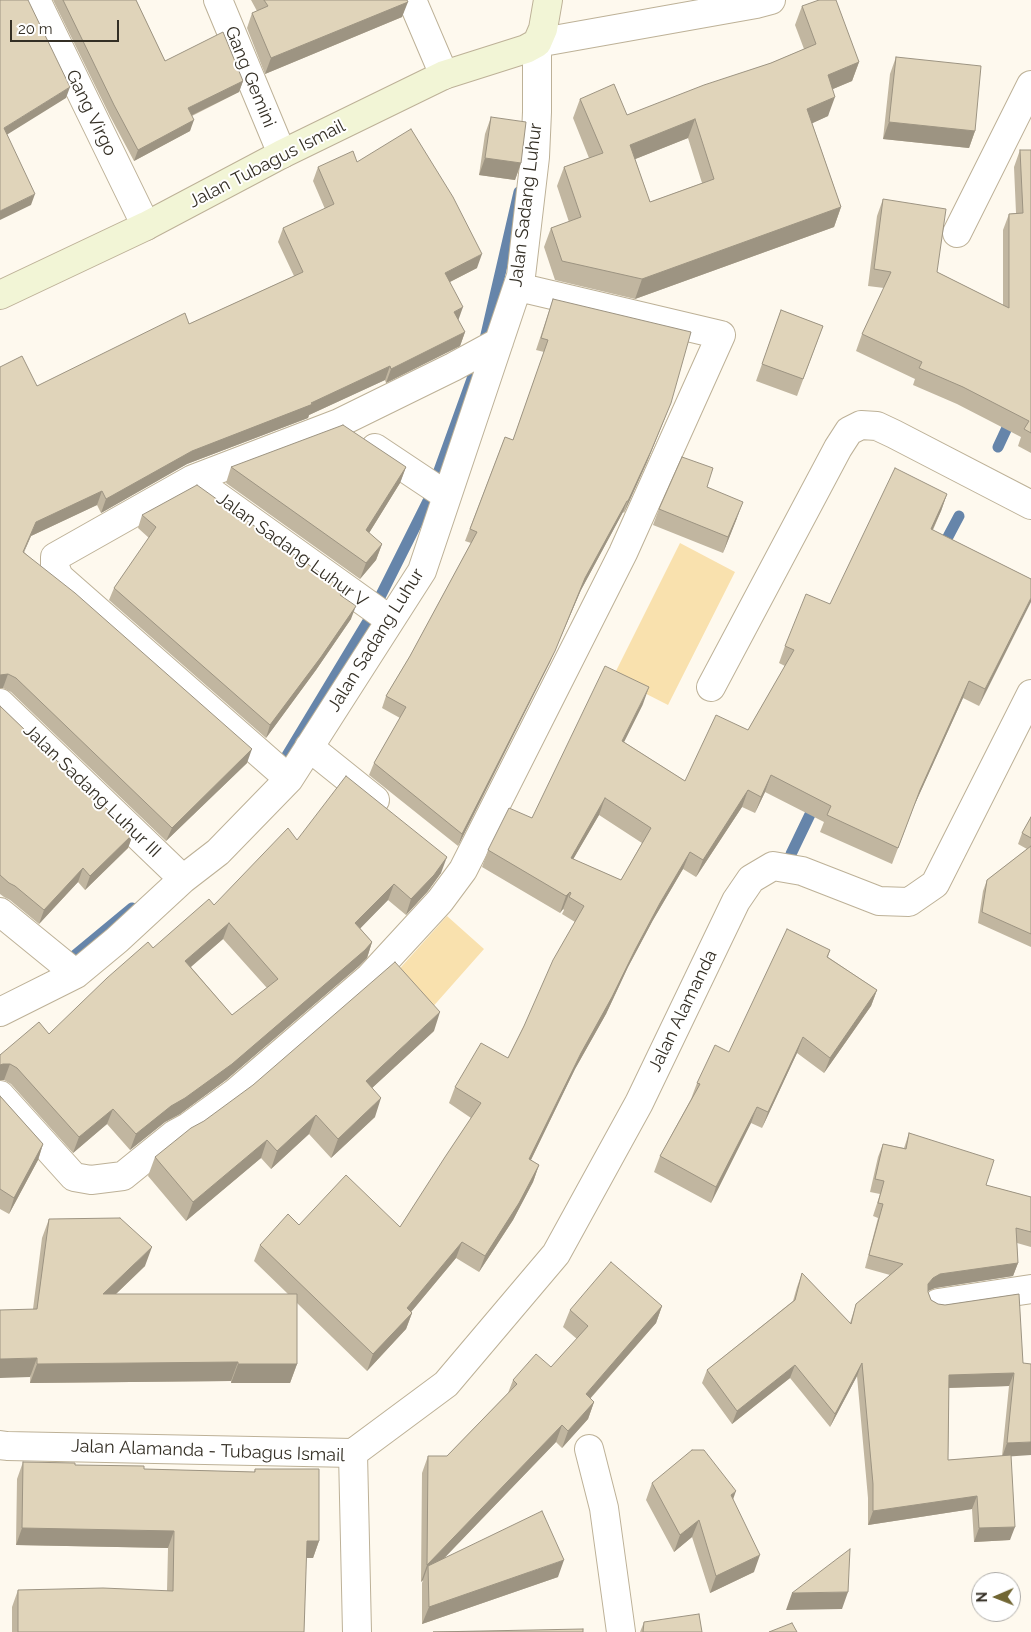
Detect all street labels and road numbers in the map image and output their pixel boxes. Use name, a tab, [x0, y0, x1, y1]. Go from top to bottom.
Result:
street label: Gang Gemini	[220, 23, 280, 131]
street label: Gang Virgo	[61, 66, 121, 160]
street label: Jalan Tubagus Ismail	[185, 115, 349, 213]
street label: Jalan Sadang Luhur	[505, 122, 547, 288]
street label: Jalan Sadang Luhur V	[212, 488, 372, 612]
street label: Jalan Sadang Luhur	[323, 564, 429, 716]
street label: Jalan Sadang Luhur III	[19, 720, 165, 862]
street label: Jalan Alamanda	[644, 947, 722, 1075]
street label: Jalan Alamanda - Tubagus Ismail	[71, 1435, 345, 1467]

